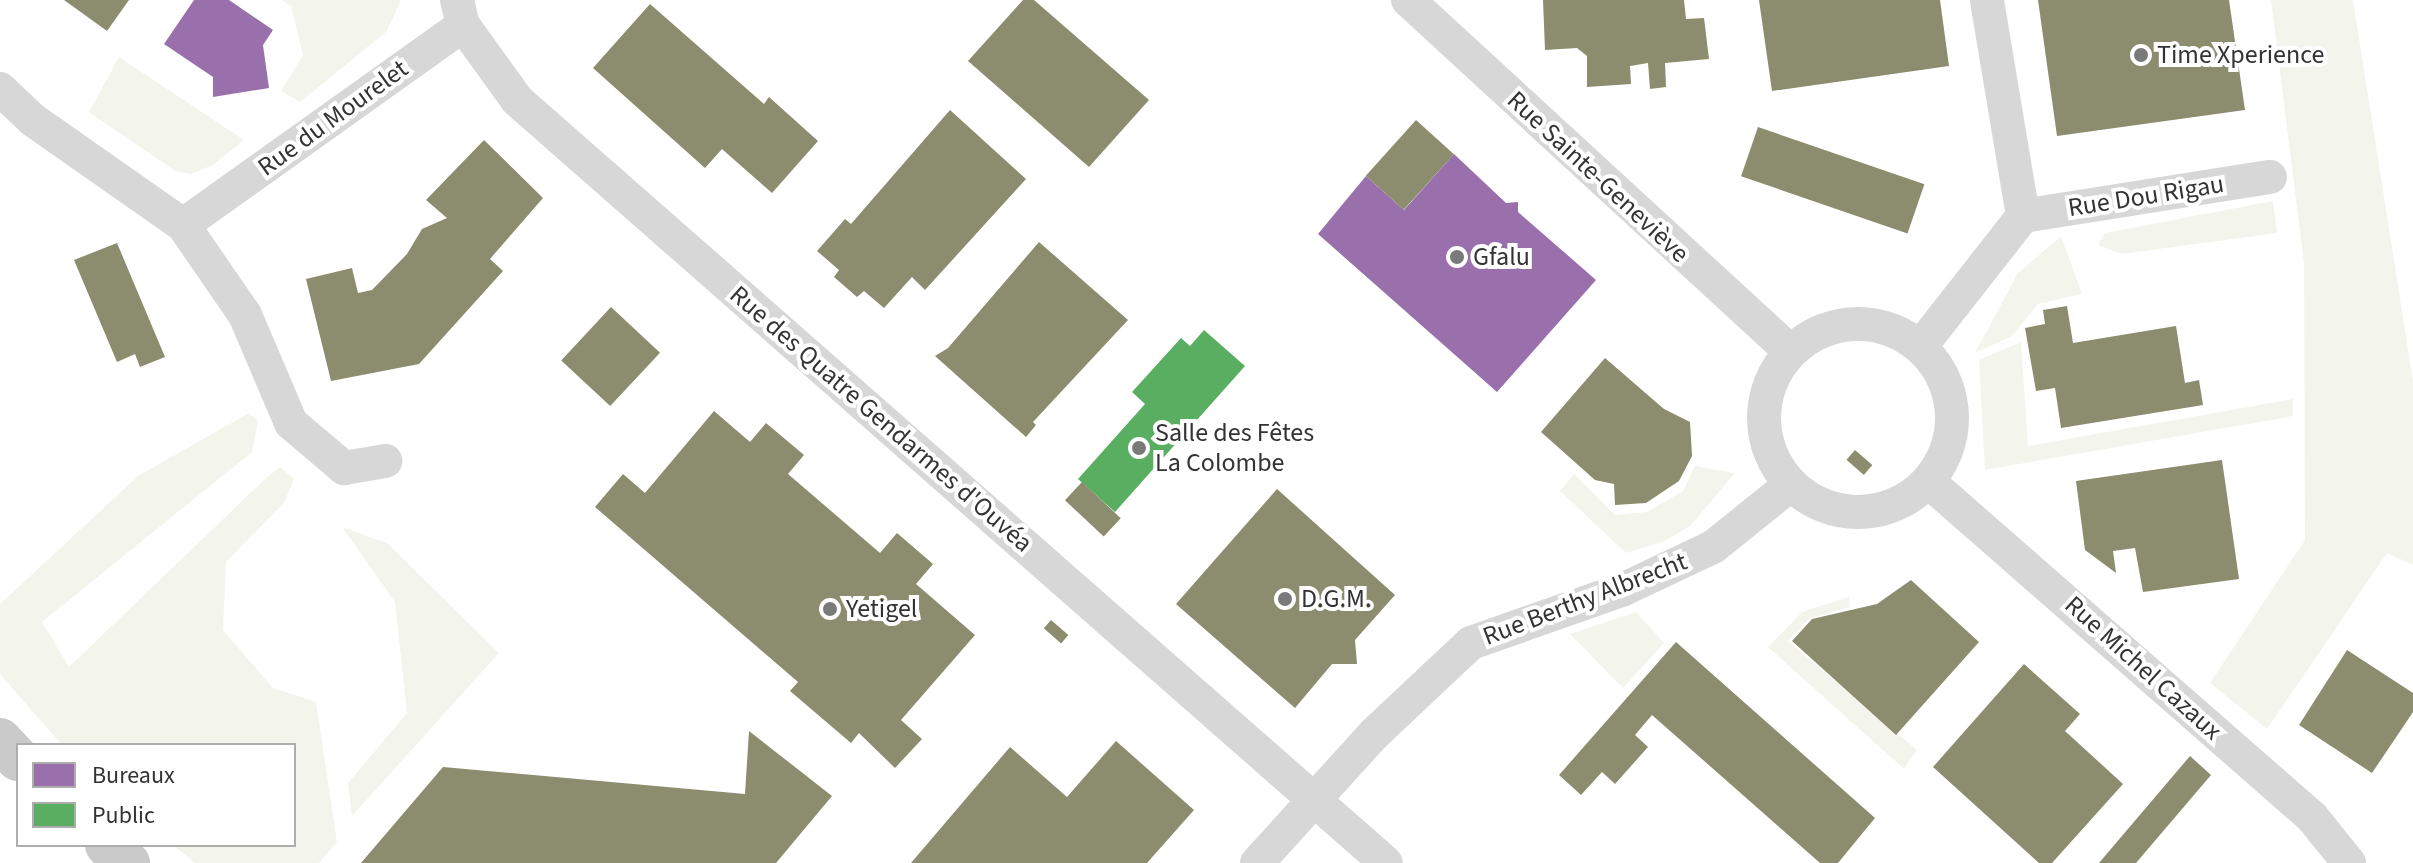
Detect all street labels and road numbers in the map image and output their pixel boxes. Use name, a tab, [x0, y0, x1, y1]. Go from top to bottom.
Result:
street label: Rue du Mourelet	[252, 53, 414, 183]
street label: Rue Sainte-Geneviève	[1501, 85, 1695, 269]
street label: Rue Dou Rigau	[2066, 168, 2226, 224]
street label: Rue des Quatre Gendarmes d'Ouvéa	[723, 279, 1039, 559]
street label: Rue Berthy Albrecht	[1479, 546, 1691, 652]
street label: Rue Michel Cazaux	[2058, 589, 2228, 747]

